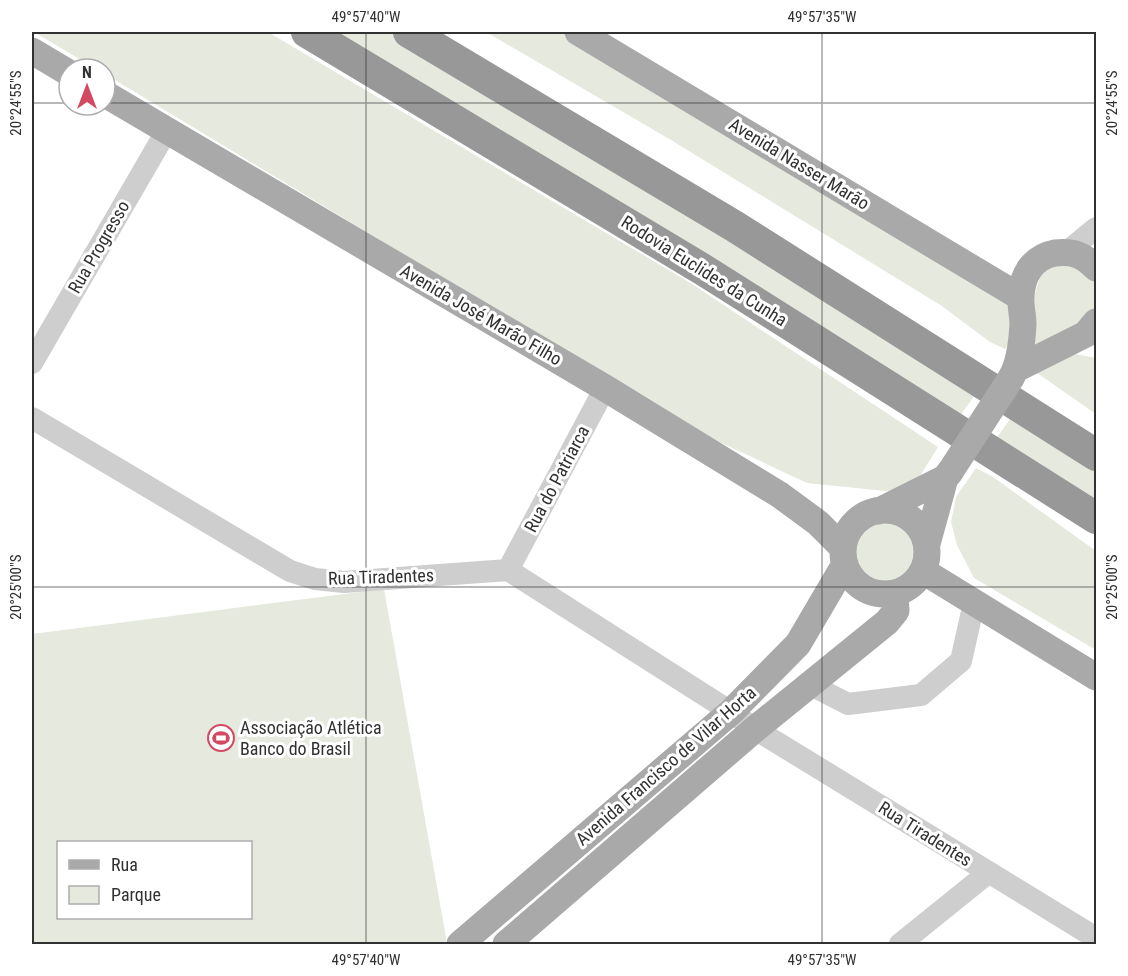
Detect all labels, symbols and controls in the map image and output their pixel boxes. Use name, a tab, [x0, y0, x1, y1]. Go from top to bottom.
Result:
text: 49°57'40"W	[332, 8, 401, 26]
text: 49°57'35"W	[788, 8, 857, 26]
north arrow	[57, 57, 117, 117]
text: N	[82, 63, 92, 82]
text: 20°24'55"S	[7, 70, 25, 136]
text: 20°24'55"S	[1103, 70, 1121, 136]
street label: Avenida Nasser Marão	[725, 113, 873, 214]
street label: Rua Progresso	[64, 197, 134, 297]
street label: Rodovia Euclides da Cunha	[618, 211, 791, 330]
street label: Avenida José Marão Filho	[397, 260, 566, 369]
street label: Rua do Patriarca	[520, 422, 593, 536]
text: 20°25'00"S	[7, 554, 25, 620]
text: 20°25'00"S	[1103, 554, 1121, 620]
street label: Rua Tiradentes	[328, 564, 434, 589]
street label: Avenida Francisco de Vilar Horta	[571, 682, 760, 850]
place label: Associação Atlética Banco do Brasil	[240, 717, 382, 759]
sports icon: Associação Atlética Banco do Brasil	[206, 723, 236, 753]
street label: Rua Tiradentes	[875, 797, 976, 871]
legend	[57, 841, 252, 919]
text: Rua	[111, 854, 138, 875]
text: Parque	[111, 884, 161, 905]
text: 49°57'40"W	[332, 951, 401, 969]
text: 49°57'35"W	[788, 951, 857, 969]

